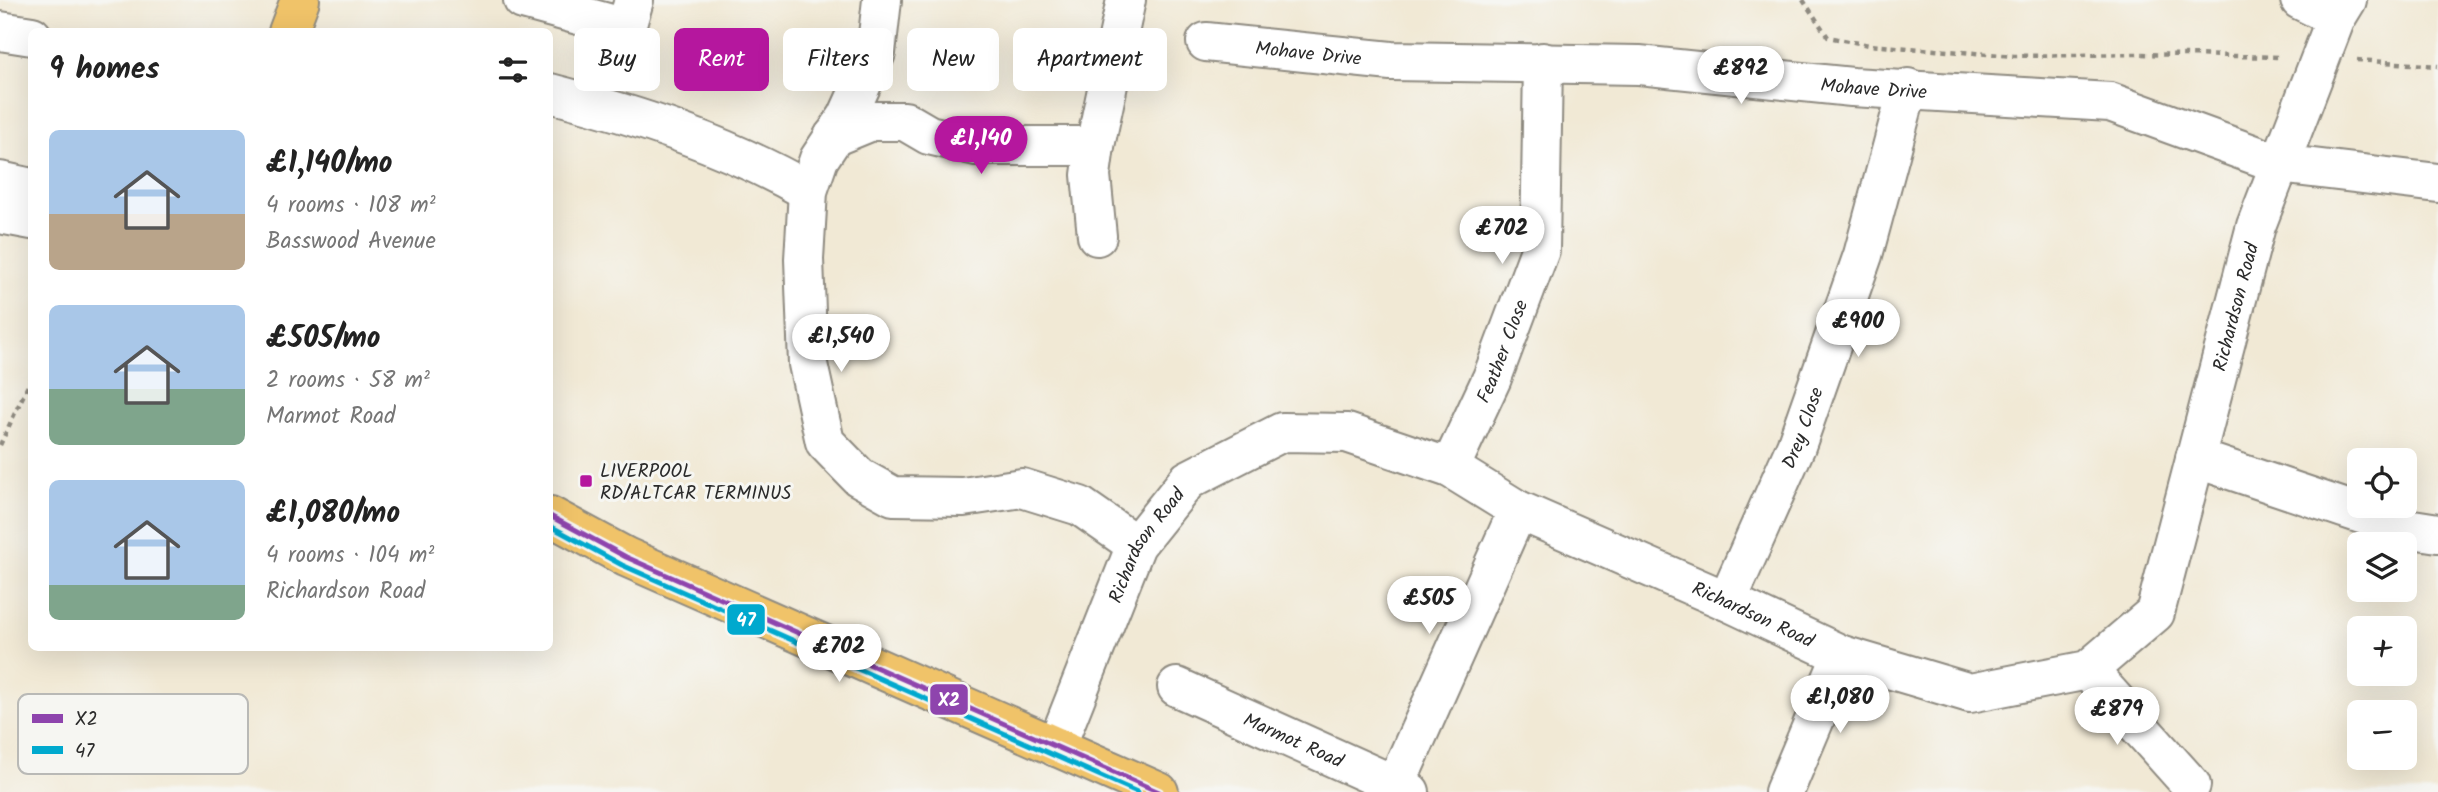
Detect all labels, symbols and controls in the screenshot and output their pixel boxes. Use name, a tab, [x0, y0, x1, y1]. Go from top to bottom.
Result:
chip: Buy	[574, 28, 660, 91]
chip: Rent	[674, 28, 769, 91]
chip: Filters	[783, 28, 893, 91]
chip: New	[907, 28, 999, 91]
chip: Apartment	[1013, 28, 1167, 91]
street label: Mohave Drive	[1254, 34, 1363, 75]
text: 9 homes	[49, 46, 160, 94]
pin: £892	[1700, 46, 1782, 106]
icon: filters	[494, 51, 532, 89]
text: £892	[1713, 51, 1769, 87]
street label: Mohave Drive	[1819, 71, 1928, 108]
pin: £1,140	[924, 116, 1038, 176]
text: £1,140	[950, 121, 1012, 157]
text: £1,140/mo	[266, 140, 392, 188]
icon: home	[105, 158, 189, 242]
text: 4 rooms · 108 m²	[266, 188, 436, 224]
pin: £702	[1461, 206, 1543, 266]
text: £702	[1476, 211, 1528, 247]
text: Basswood Avenue	[266, 224, 436, 260]
street label: Richardson Road	[2206, 239, 2268, 375]
street label: Feather Close	[1469, 295, 1537, 408]
pin: £900	[1817, 300, 1899, 359]
text: £900	[1832, 304, 1884, 340]
pin: £1,540	[784, 314, 898, 374]
text: £505/mo	[266, 315, 380, 363]
text: £1,540	[808, 319, 874, 355]
icon: home	[105, 333, 189, 417]
text: 2 rooms · 58 m²	[266, 363, 430, 399]
street label: Drey Close	[1775, 383, 1833, 474]
text: Marmot Road	[266, 399, 396, 435]
map controls	[2347, 448, 2417, 770]
button: locate	[2347, 448, 2417, 518]
place label: LIVERPOOL RD/ALTCAR TERMINUS	[600, 457, 791, 509]
marker: LIVERPOOL RD/ALTCAR TERMINUS	[578, 473, 594, 489]
street label: Richardson Road	[1101, 481, 1194, 608]
text: £1,080/mo	[266, 490, 400, 538]
icon: home	[105, 508, 189, 592]
button: layers	[2347, 532, 2417, 602]
text: 4 rooms · 104 m²	[266, 538, 434, 574]
text: Richardson Road	[266, 574, 425, 610]
street label: Richardson Road	[1687, 574, 1819, 657]
pin: £505	[1388, 576, 1470, 636]
text: £505	[1403, 581, 1455, 617]
line badge: 47	[726, 603, 766, 636]
text: 47	[736, 606, 757, 636]
button: +	[2347, 616, 2417, 686]
pin: £702	[798, 624, 880, 684]
text: £702	[813, 629, 865, 665]
pin: £1,080	[1783, 676, 1897, 735]
text: £1,080	[1807, 680, 1873, 716]
line badge: X2	[929, 683, 969, 716]
text: X2	[937, 686, 960, 716]
pin: £879	[2076, 688, 2158, 747]
text: £879	[2091, 692, 2143, 728]
legend	[18, 694, 248, 774]
button: −	[2347, 700, 2417, 770]
text: X2	[75, 705, 98, 735]
street label: Marmot Road	[1238, 706, 1348, 777]
text: 47	[75, 737, 95, 767]

